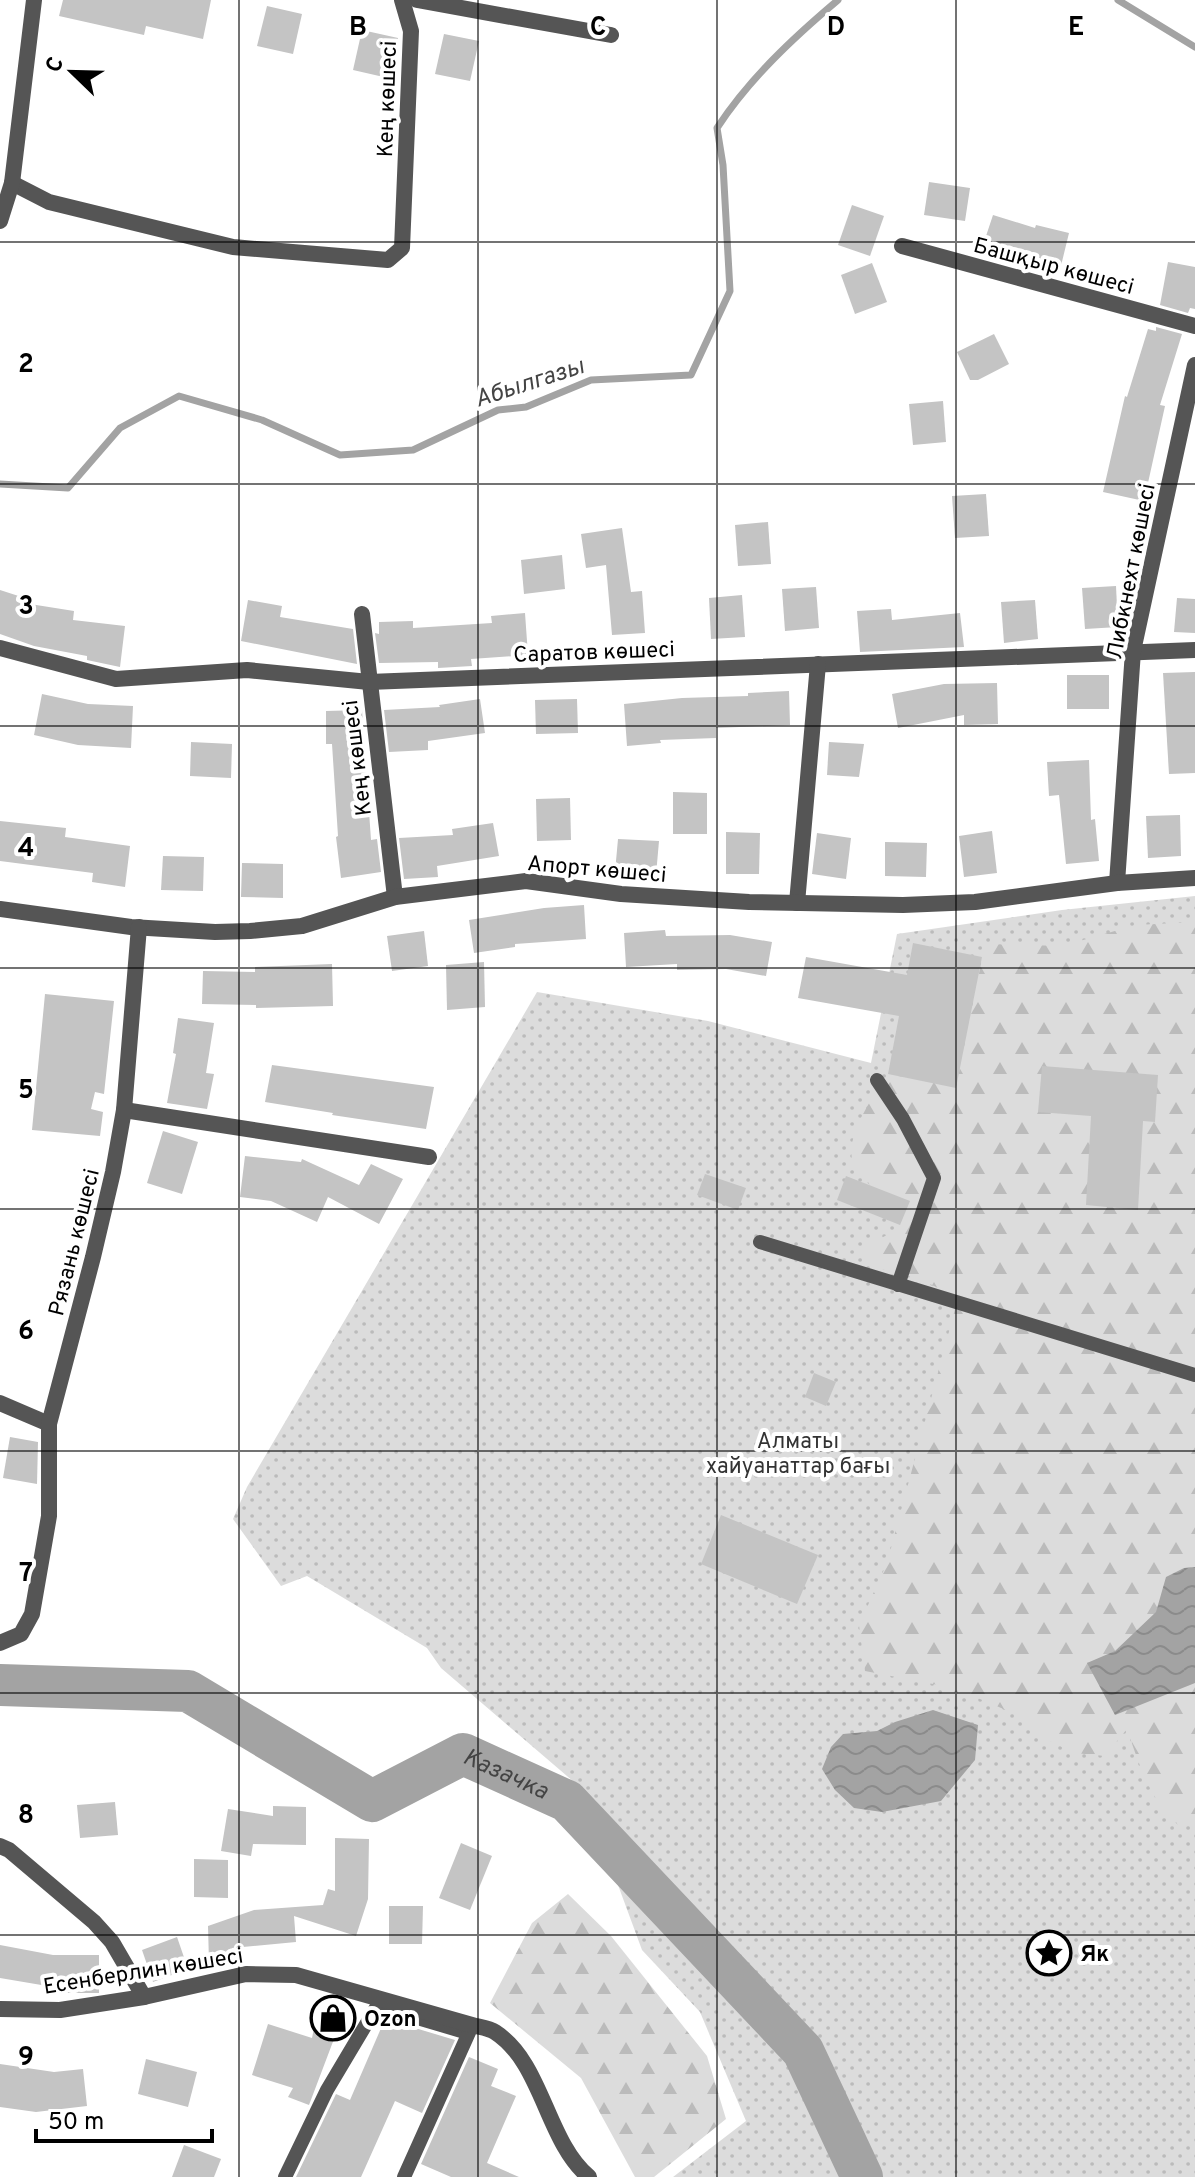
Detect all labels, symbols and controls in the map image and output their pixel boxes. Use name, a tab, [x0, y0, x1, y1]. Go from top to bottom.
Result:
text: B	[349, 12, 367, 45]
text: C	[590, 12, 606, 45]
text: D	[827, 12, 845, 45]
text: E	[1068, 12, 1084, 45]
north arrow	[32, 32, 112, 112]
street label: Кең көшесі	[373, 40, 404, 158]
text: С	[41, 53, 71, 77]
street label: Башқыр көшесі	[970, 233, 1137, 302]
text: 2	[18, 349, 34, 382]
water label: Абылгазы	[471, 352, 589, 416]
street label: Либкнехт көшесі	[1102, 481, 1163, 662]
text: 3	[18, 591, 34, 624]
street label: Саратов көшесі	[513, 637, 675, 670]
street label: Кең көшесі	[338, 698, 379, 817]
text: 4	[18, 833, 34, 866]
street label: Апорт көшесі	[526, 851, 667, 890]
text: 5	[18, 1075, 34, 1108]
street label: Рязань көшесі	[44, 1166, 107, 1319]
text: 6	[18, 1316, 34, 1349]
park label: Алматы хайуанаттар бағы	[706, 1429, 890, 1481]
text: 7	[19, 1558, 33, 1591]
water label: Казачка	[458, 1743, 553, 1808]
text: 8	[18, 1800, 34, 1833]
place icon: Як	[1025, 1929, 1073, 1977]
place label: Як	[1080, 1942, 1109, 1969]
street label: Есенберлин көшесі	[42, 1943, 245, 2002]
shop icon: Ozon	[309, 1994, 357, 2042]
place label: Ozon	[364, 2007, 417, 2034]
text: 9	[18, 2042, 34, 2075]
scale bar	[36, 2093, 212, 2143]
text: 50 m	[48, 2108, 104, 2138]

